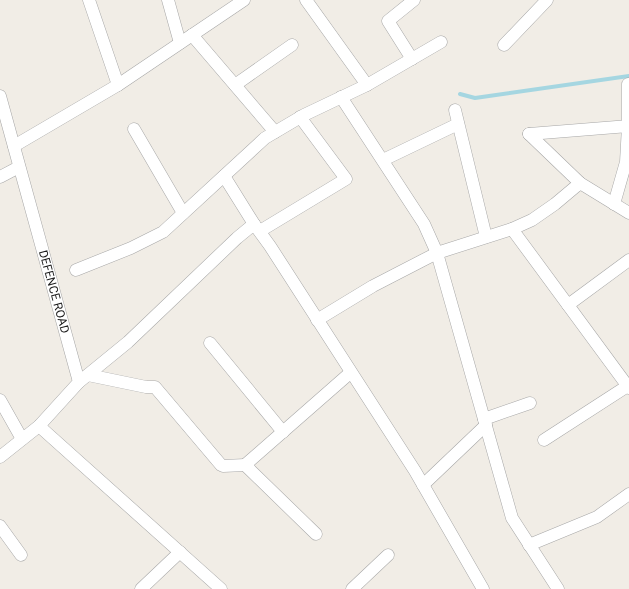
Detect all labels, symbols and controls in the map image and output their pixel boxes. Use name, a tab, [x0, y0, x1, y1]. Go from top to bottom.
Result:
street label: DEFENCE ROAD	[36, 249, 72, 335]

